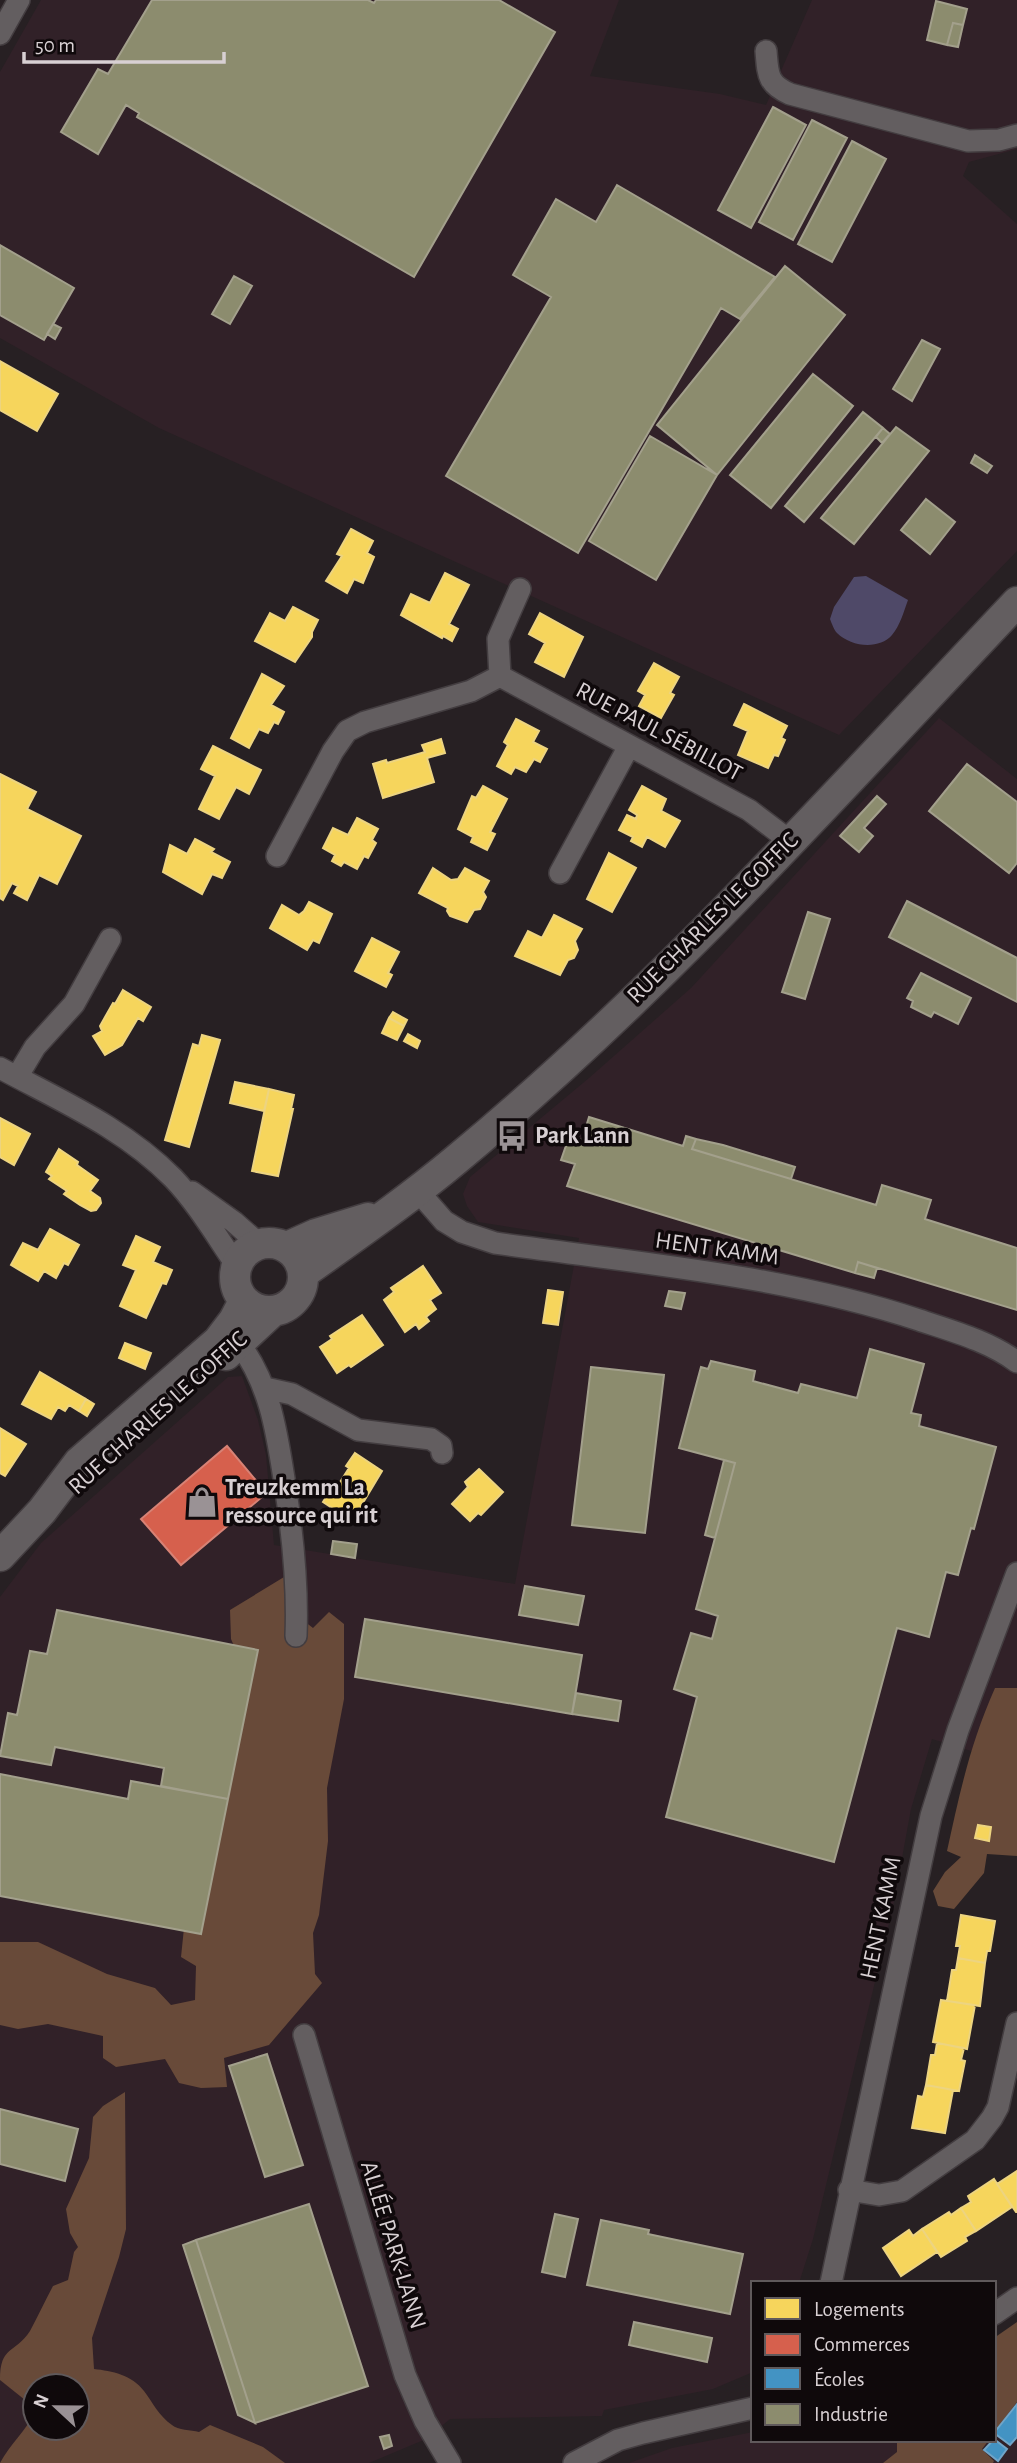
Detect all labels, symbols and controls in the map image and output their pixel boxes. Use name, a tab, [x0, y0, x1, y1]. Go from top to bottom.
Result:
scale bar	[24, 21, 224, 65]
text: 50 m	[35, 35, 75, 56]
street label: RUE PAUL SÉBILLOT	[572, 676, 747, 786]
street label: RUE CHARLES LE GOFFIC	[623, 828, 803, 1008]
bus stop icon: Park Lann	[495, 1119, 529, 1153]
place label: Park Lann	[535, 1124, 630, 1148]
street label: HENT KAMM	[654, 1228, 780, 1270]
street label: RUE CHARLES LE GOFFIC	[64, 1327, 252, 1499]
place label: Treuzkemm La ressource qui rit	[225, 1476, 378, 1528]
shop icon: Treuzkemm La ressource qui rit	[185, 1485, 219, 1519]
street label: HENT KAMM	[856, 1855, 906, 1981]
street label: ALLÉE PARK-LANN	[356, 2158, 432, 2332]
legend	[751, 2281, 996, 2442]
text: Logements	[814, 2299, 904, 2320]
text: Commerces	[814, 2334, 910, 2355]
text: Écoles	[814, 2367, 865, 2390]
north arrow	[21, 2372, 91, 2442]
text: N	[30, 2392, 53, 2411]
text: Industrie	[814, 2404, 888, 2425]

